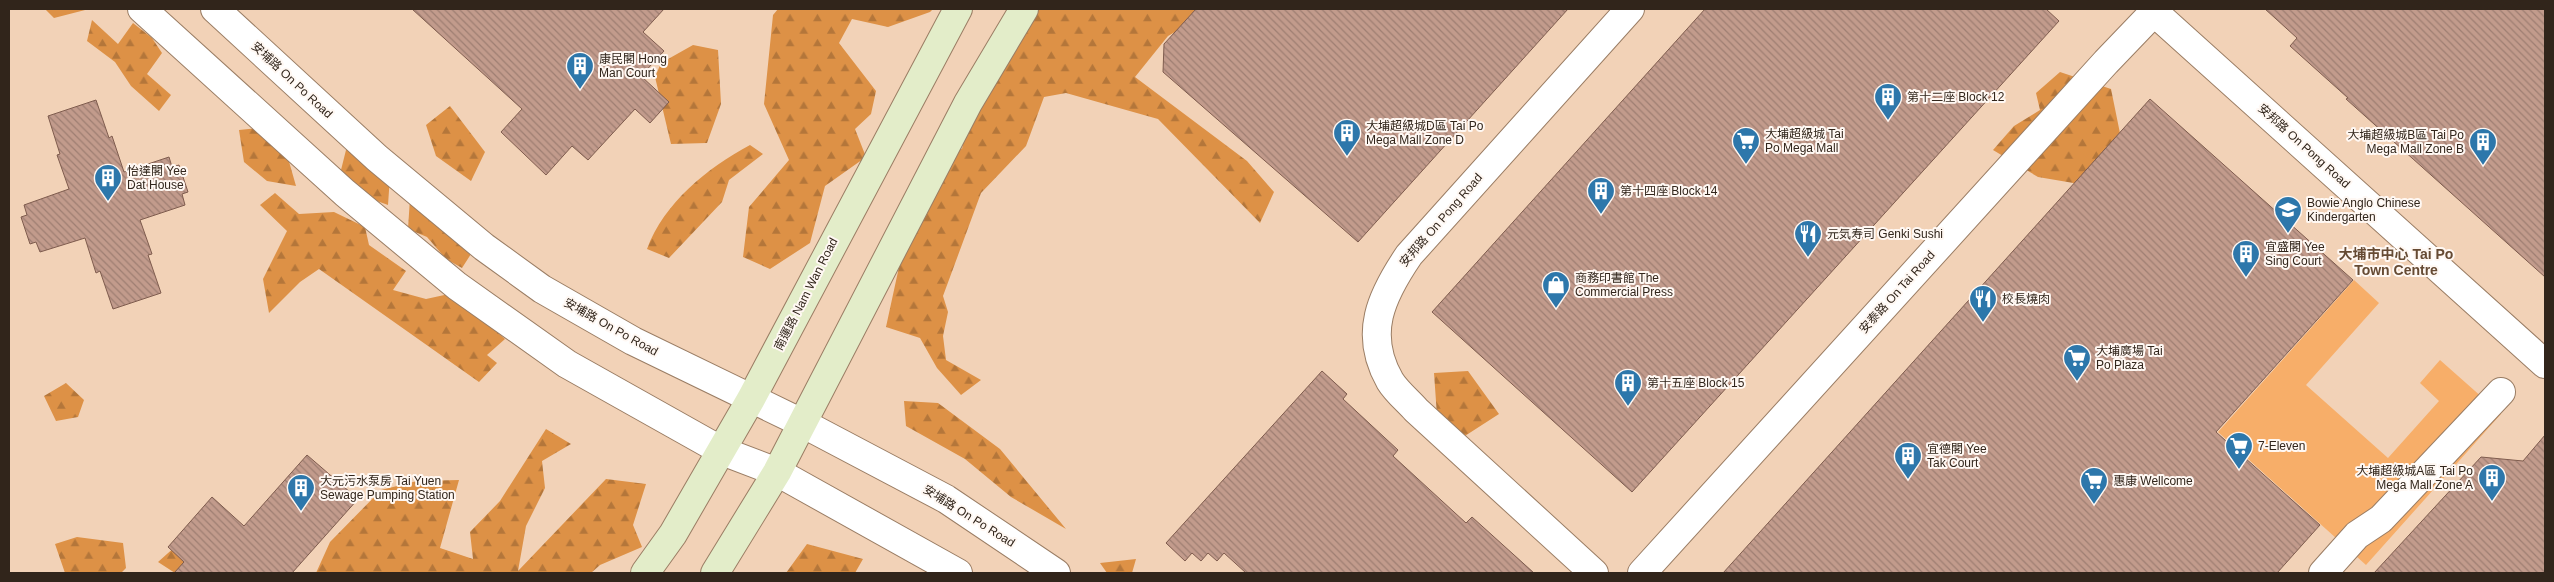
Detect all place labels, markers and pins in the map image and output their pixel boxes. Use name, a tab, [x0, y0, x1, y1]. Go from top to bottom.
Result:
building icon: 康民閣 Hong Man Court	[565, 51, 595, 90]
place label: 康民閣 Hong Man Court	[599, 52, 667, 80]
building icon: 第十二座 Block 12	[1873, 82, 1903, 121]
place label: 第十二座 Block 12	[1907, 90, 2005, 104]
building icon: 大埔超級城D區 Tai Po Mega Mall Zone D	[1332, 118, 1362, 157]
place label: 大埔超級城D區 Tai Po Mega Mall Zone D	[1366, 119, 1484, 147]
supermarket icon: 大埔超級城 Tai Po Mega Mall	[1731, 126, 1761, 165]
place label: 大埔超級城 Tai Po Mega Mall	[1765, 127, 1844, 155]
building icon: 大埔超級城B區 Tai Po Mega Mall Zone B	[2468, 127, 2498, 166]
place label: 大埔超級城B區 Tai Po Mega Mall Zone B	[2347, 128, 2464, 156]
building icon: 怡達閣 Yee Dat House	[93, 163, 123, 202]
place label: 怡達閣 Yee Dat House	[127, 164, 187, 192]
building icon: 第十四座 Block 14	[1586, 176, 1616, 215]
place label: 第十四座 Block 14	[1620, 184, 1718, 198]
school or university icon: Bowie Anglo Chinese Kindergarten	[2273, 195, 2303, 234]
place label: Bowie Anglo Chinese Kindergarten	[2307, 196, 2421, 224]
restaurant icon: 元気寿司 Genki Sushi	[1793, 219, 1823, 258]
place label: 元気寿司 Genki Sushi	[1827, 227, 1943, 241]
building icon: 宜盛閣 Yee Sing Court	[2231, 239, 2261, 278]
place label: 宜盛閣 Yee Sing Court	[2265, 240, 2325, 268]
shop icon: 商務印書館 The Commercial Press	[1541, 270, 1571, 309]
place label: 商務印書館 The Commercial Press	[1575, 271, 1673, 299]
restaurant icon: 校長燒肉	[1968, 284, 1998, 323]
place label: 校長燒肉	[2002, 292, 2050, 306]
supermarket icon: 大埔廣場 Tai Po Plaza	[2062, 343, 2092, 382]
place label: 大埔廣場 Tai Po Plaza	[2096, 344, 2163, 372]
building icon: 第十五座 Block 15	[1613, 368, 1643, 407]
place label: 第十五座 Block 15	[1647, 376, 1745, 390]
supermarket icon: 7-Eleven	[2224, 431, 2254, 470]
place label: 7-Eleven	[2258, 439, 2305, 453]
building icon: 宜德閣 Yee Tak Court	[1893, 441, 1923, 480]
place label: 宜德閣 Yee Tak Court	[1927, 442, 1987, 470]
building icon: 大埔超級城A區 Tai Po Mega Mall Zone A	[2477, 463, 2507, 502]
place label: 大埔超級城A區 Tai Po Mega Mall Zone A	[2356, 464, 2473, 492]
supermarket icon: 惠康 Wellcome	[2079, 466, 2109, 505]
building icon: 大元污水泵房 Tai Yuen Sewage Pumping Station	[286, 473, 316, 512]
place label: 大元污水泵房 Tai Yuen Sewage Pumping Station	[320, 474, 455, 502]
place label: 惠康 Wellcome	[2113, 474, 2193, 488]

